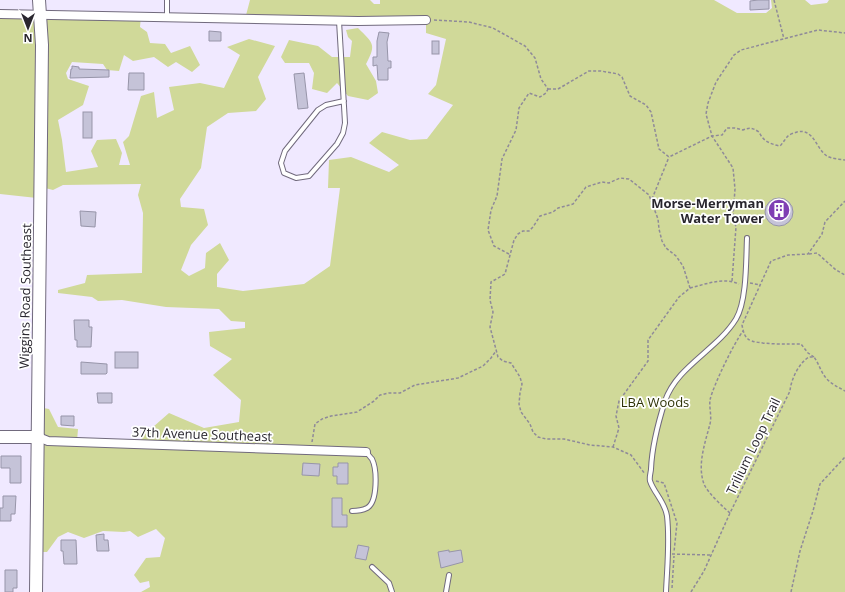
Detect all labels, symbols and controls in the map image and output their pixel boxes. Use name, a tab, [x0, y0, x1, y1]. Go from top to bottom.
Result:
north arrow	[8, 8, 48, 48]
text: N	[24, 31, 32, 46]
place label: Morse-Merryman Water Tower	[651, 194, 764, 227]
building icon: Morse-Merryman Water Tower	[766, 197, 792, 223]
street label: Wiggins Road Southeast	[15, 223, 35, 369]
park label: LBA Woods	[621, 393, 689, 411]
street label: Trilium Loop Trail	[722, 395, 784, 497]
street label: 37th Avenue Southeast	[132, 423, 273, 445]

